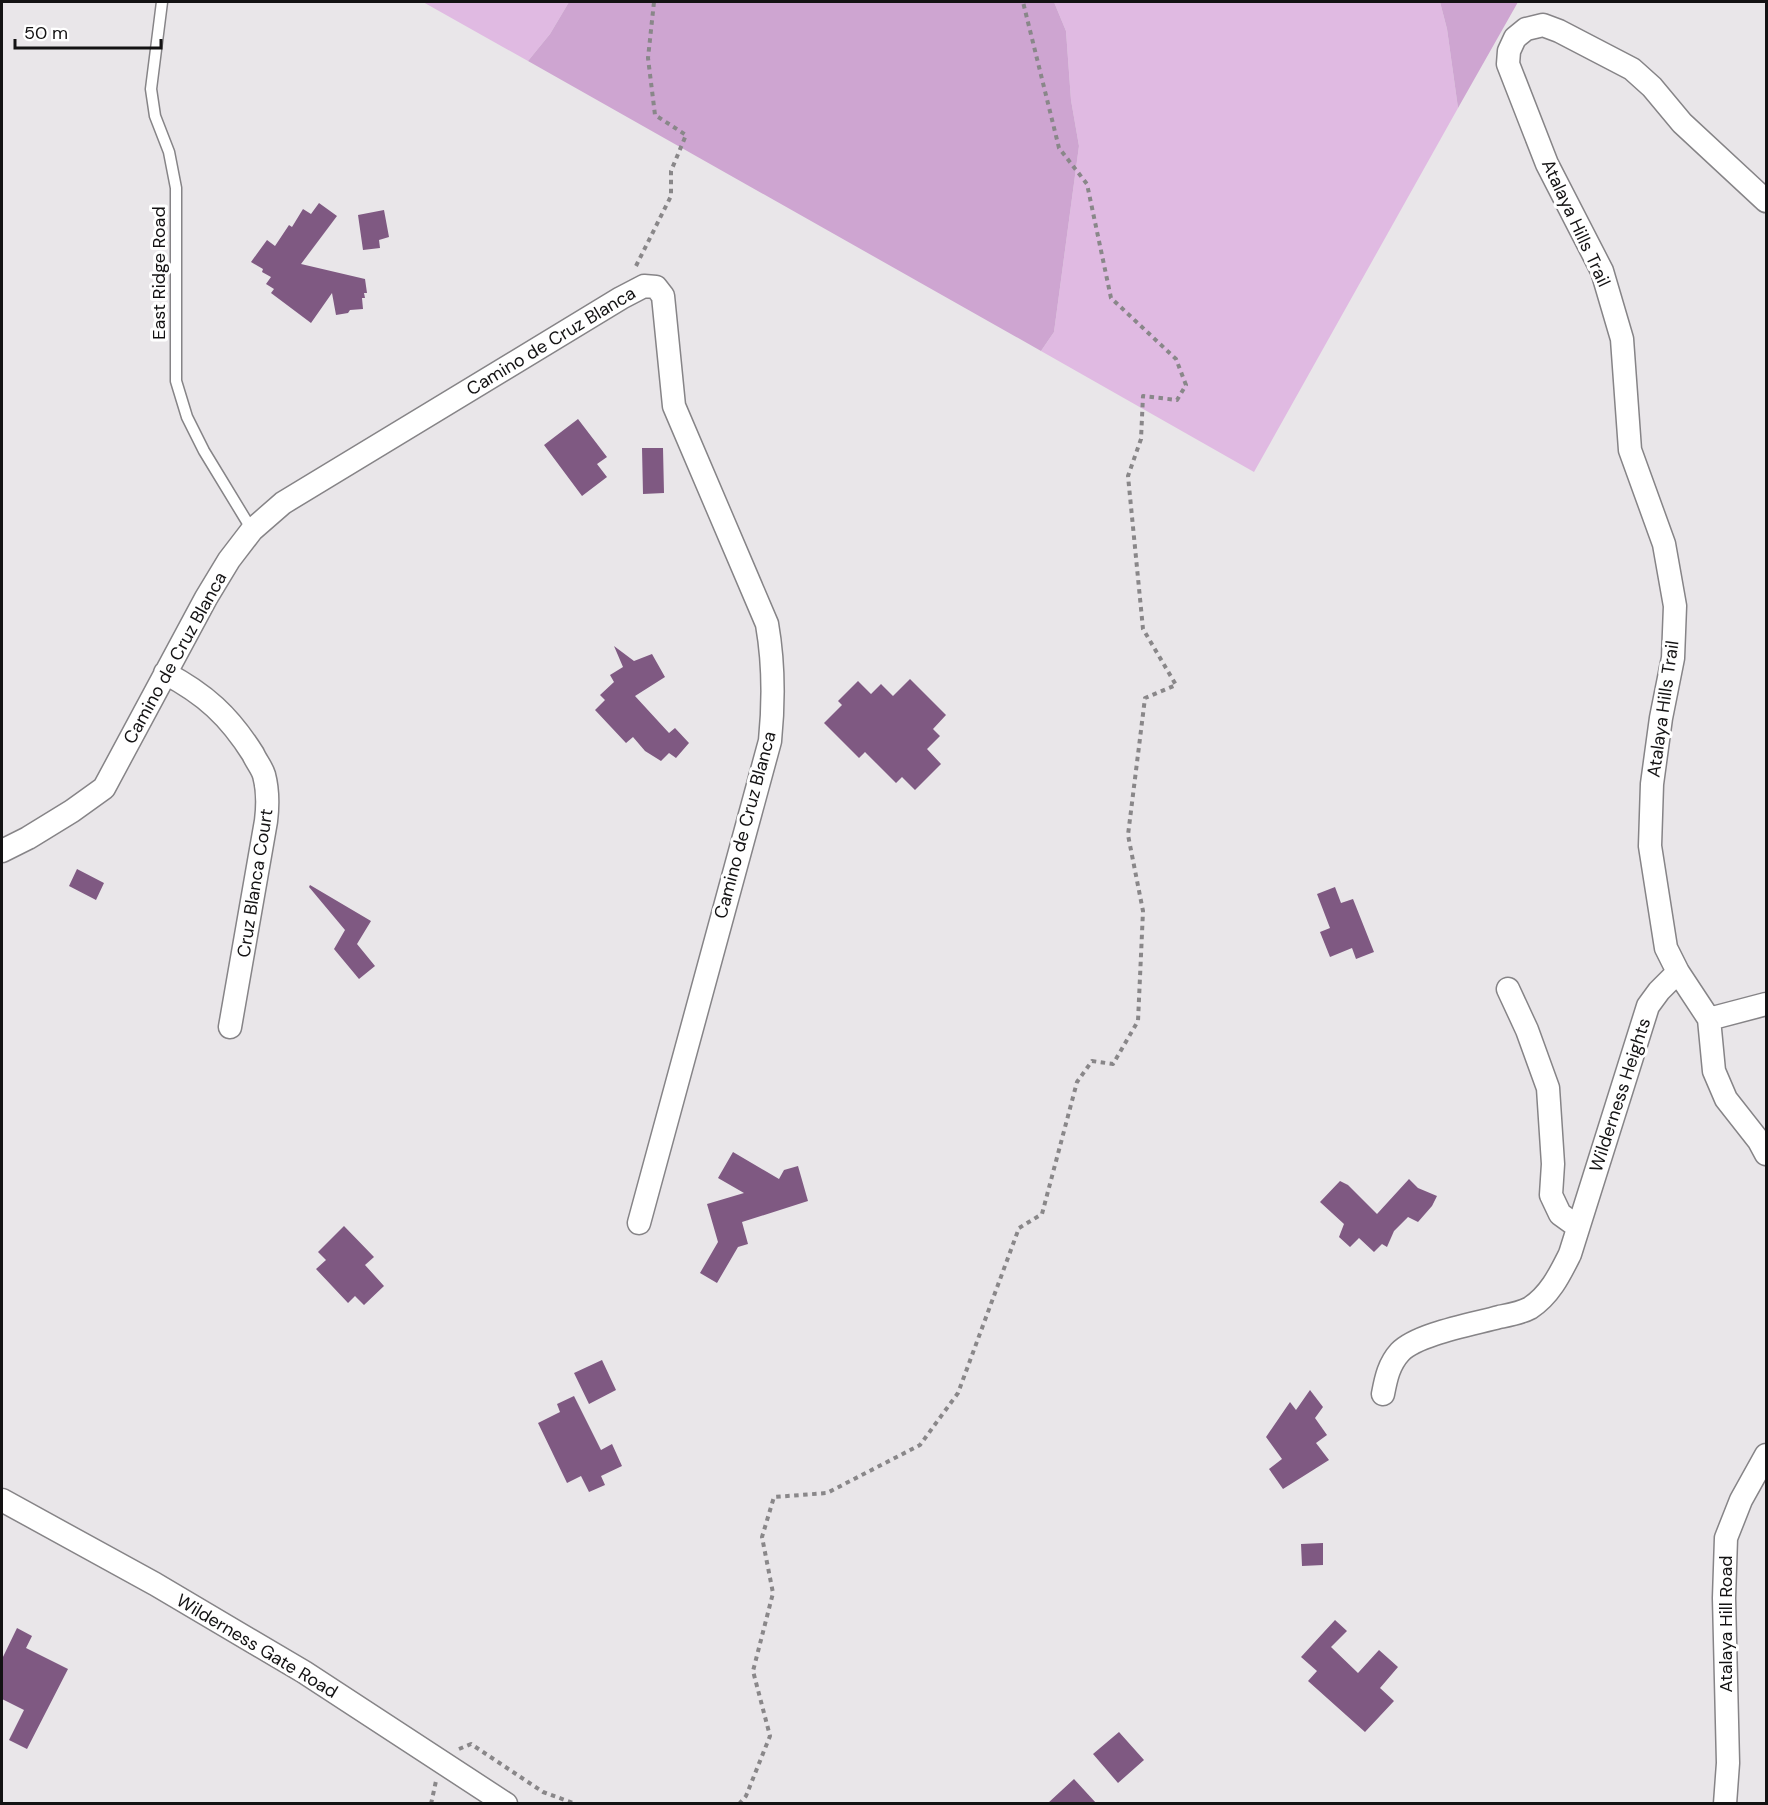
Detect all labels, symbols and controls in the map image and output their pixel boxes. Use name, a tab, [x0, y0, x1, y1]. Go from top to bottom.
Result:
scale bar	[15, 12, 160, 50]
text: 50 m	[24, 21, 68, 45]
street label: Atalaya Hills Trail	[1536, 155, 1616, 291]
street label: East Ridge Road	[147, 206, 171, 340]
street label: Camino de Cruz Blanca	[462, 281, 640, 401]
street label: Camino de Cruz Blanca	[118, 568, 232, 748]
street label: Atalaya Hills Trail	[1642, 639, 1684, 779]
street label: Camino de Cruz Blanca	[708, 729, 782, 921]
street label: Cruz Blanca Court	[231, 807, 279, 959]
street label: Wilderness Heights	[1584, 1015, 1656, 1175]
street label: Atalaya Hill Road	[1714, 1556, 1738, 1692]
street label: Wilderness Gate Road	[172, 1588, 342, 1704]

